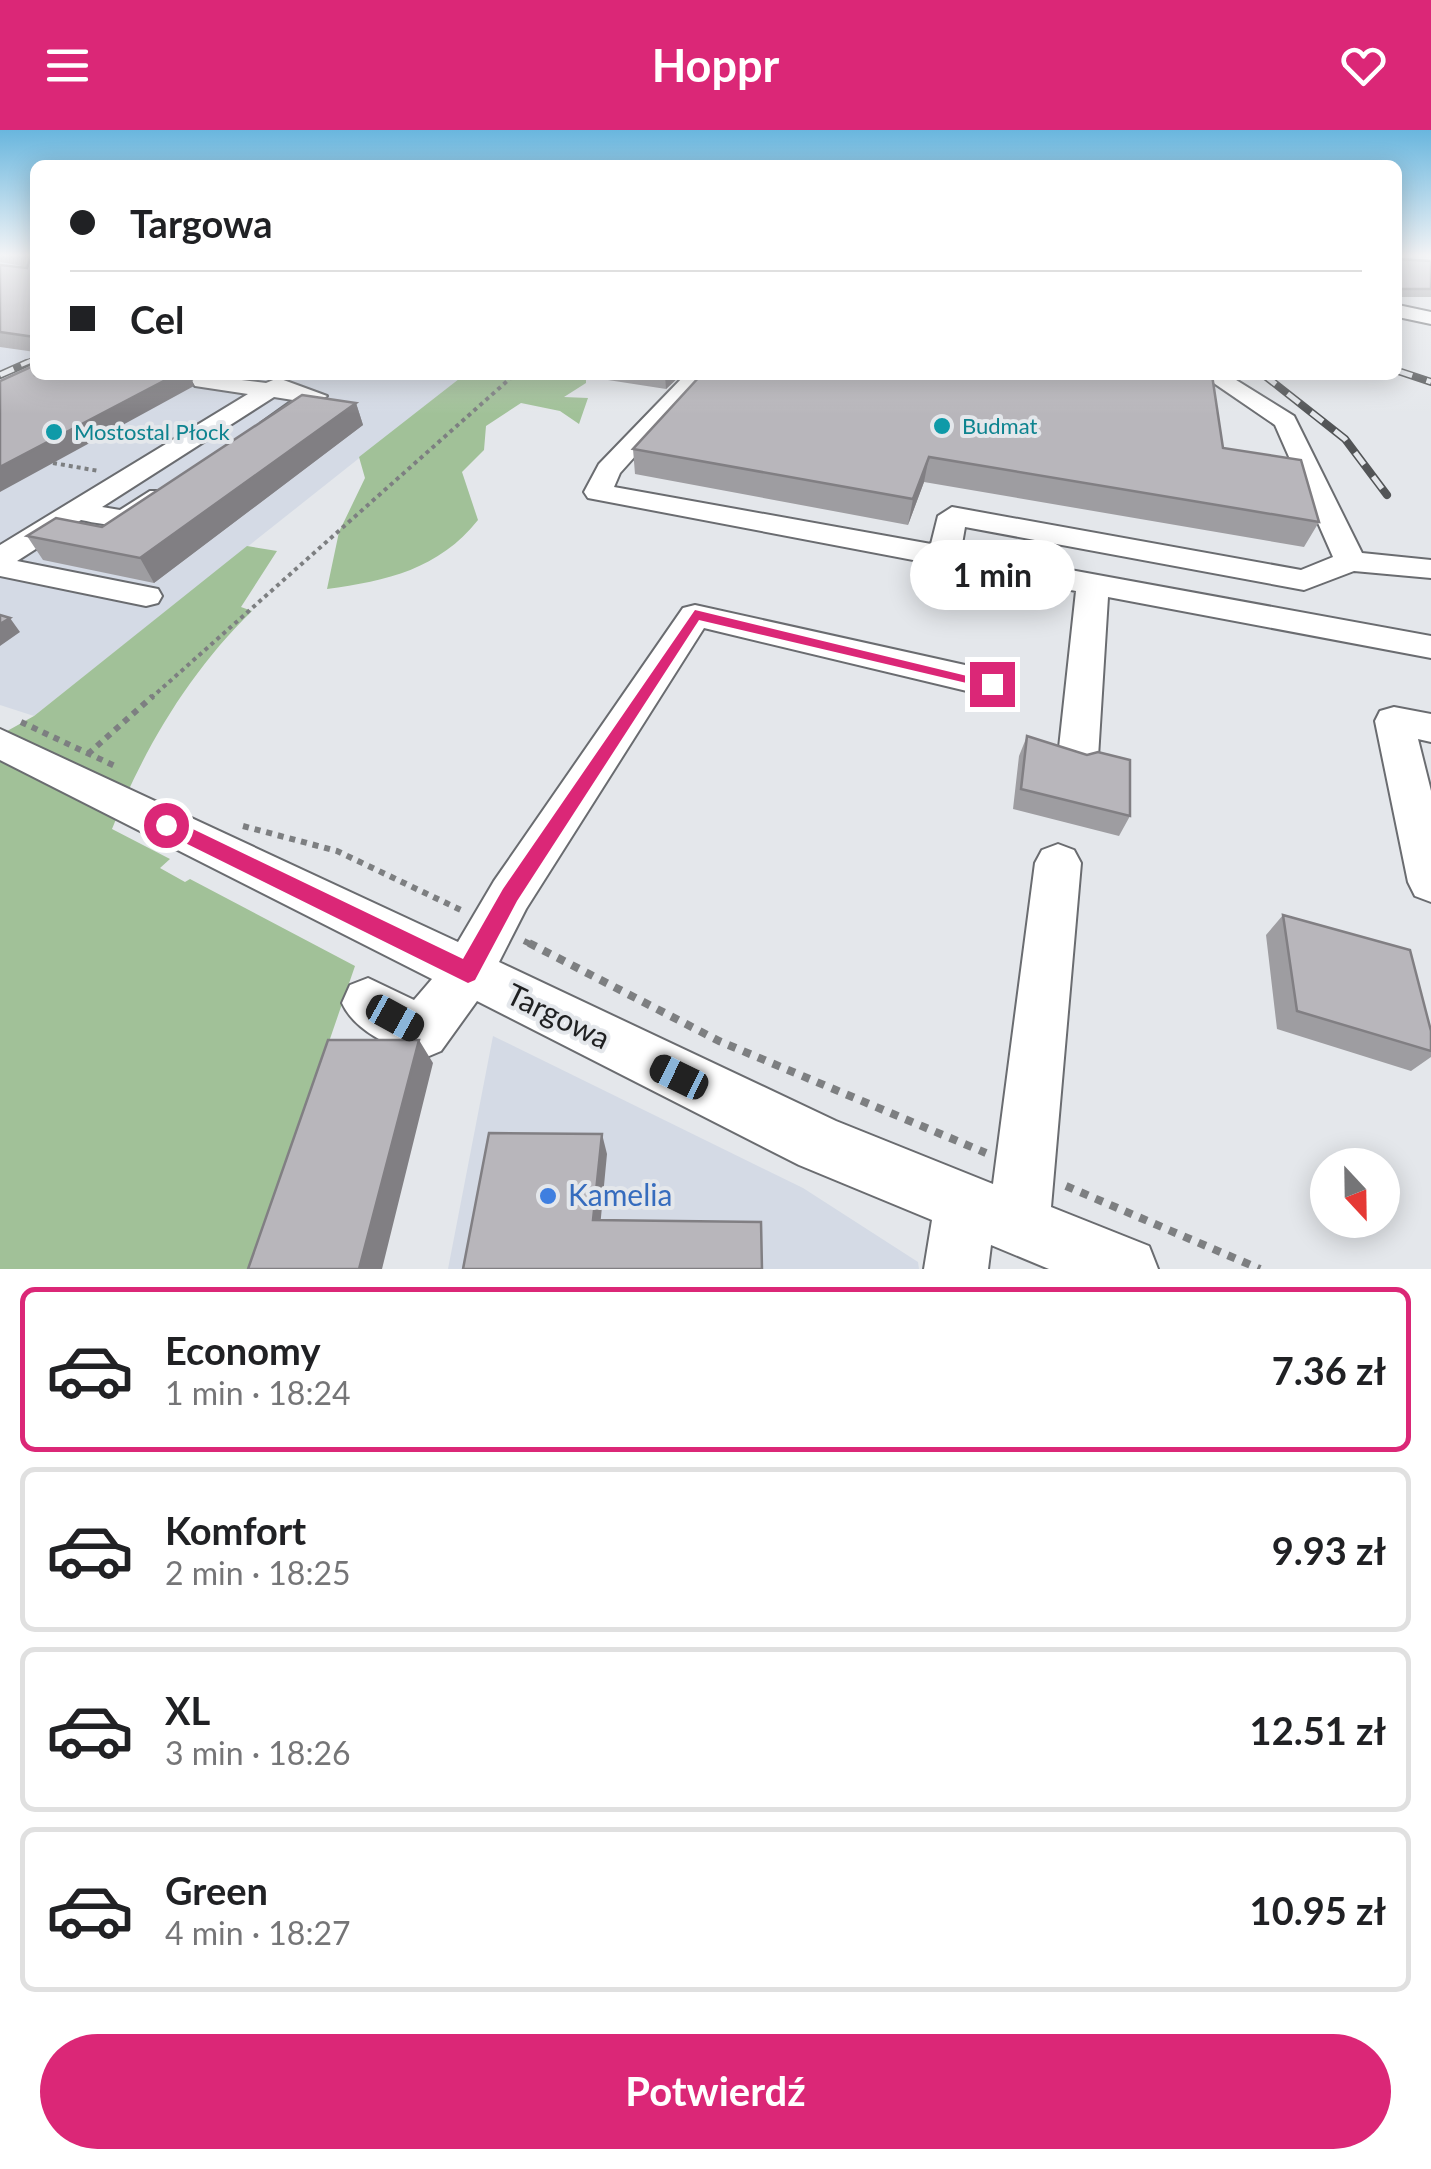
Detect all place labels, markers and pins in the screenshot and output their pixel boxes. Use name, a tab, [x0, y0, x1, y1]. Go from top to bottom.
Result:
place label: Budmat	[962, 412, 1037, 439]
marker: Budmat	[931, 415, 953, 437]
place label: Mostostal Płock	[74, 418, 230, 445]
marker: Mostostal Płock	[43, 421, 65, 443]
place label: Kamelia	[568, 1176, 672, 1212]
marker: Kamelia	[537, 1185, 559, 1207]

